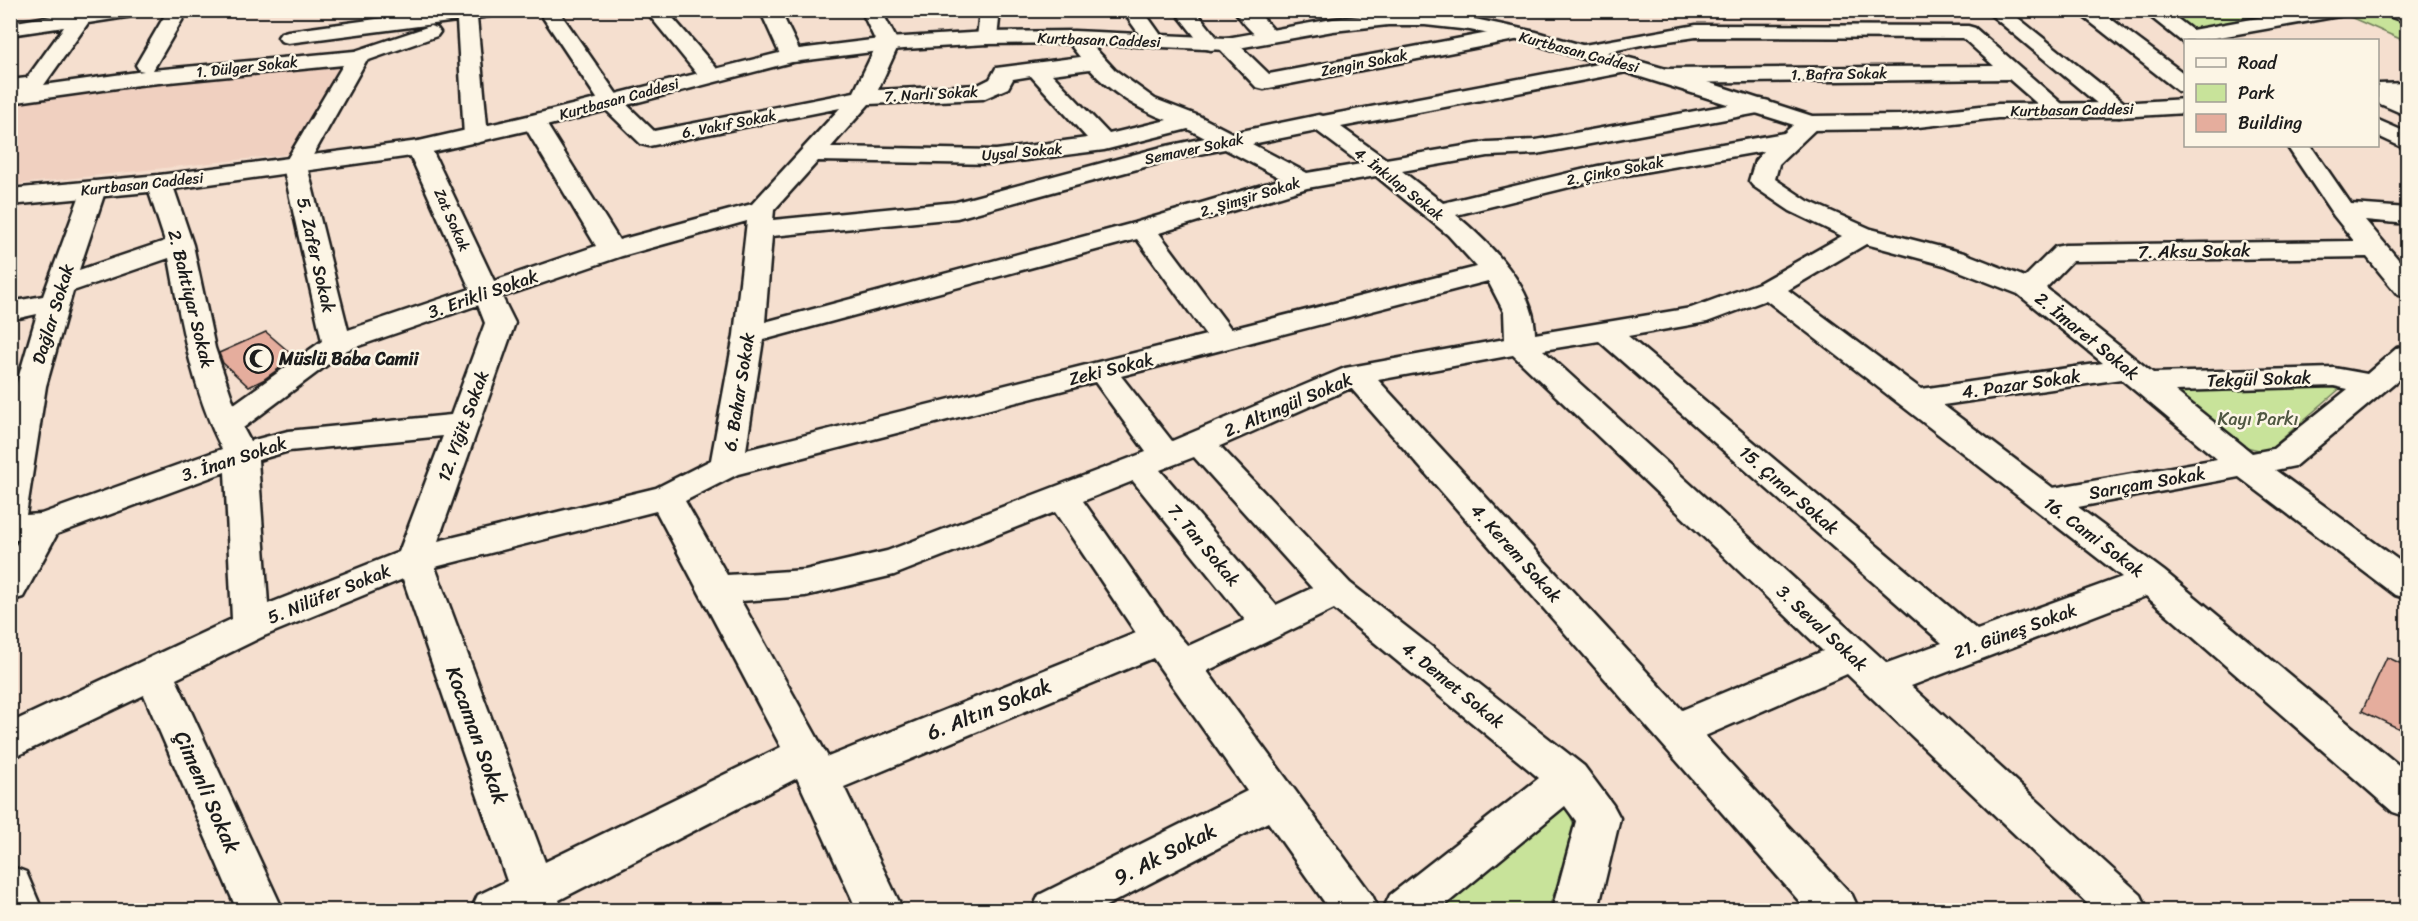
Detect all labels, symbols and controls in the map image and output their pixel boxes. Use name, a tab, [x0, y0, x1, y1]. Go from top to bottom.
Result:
street label: Kurtbasan Caddesi	[1516, 23, 1643, 81]
street label: Kurtbasan Caddesi	[1037, 25, 1162, 55]
legend	[2184, 39, 2379, 147]
street label: Zengin Sokak	[1318, 42, 1410, 84]
text: Road	[2238, 47, 2278, 79]
street label: 1. Dülger Sokak	[195, 49, 299, 85]
street label: 1. Bafra Sokak	[1791, 60, 1888, 88]
street label: Kurtbasan Caddesi	[556, 70, 683, 128]
text: Park	[2238, 77, 2275, 109]
street label: 7. Narlı Sokak	[883, 79, 979, 109]
street label: Kurtbasan Caddesi	[2010, 96, 2135, 124]
street label: 6. Vakıf Sokak	[680, 102, 778, 146]
text: Building	[2238, 107, 2302, 139]
street label: Semaver Sokak	[1142, 126, 1246, 172]
street label: Uysal Sokak	[981, 136, 1063, 168]
street label: 4. İnkılap Sokak	[1348, 140, 1450, 228]
street label: 2. Çinko Sokak	[1564, 149, 1667, 193]
street label: Kurtbasan Caddesi	[79, 165, 206, 203]
street label: 2. Şimşir Sokak	[1197, 169, 1304, 225]
street label: Zat Sokak	[427, 184, 477, 256]
street label: 5. Zafer Sokak	[287, 194, 345, 316]
street label: 2. Bahtiyar Sokak	[158, 226, 224, 372]
street label: 7. Aksu Sokak	[2137, 234, 2251, 268]
street label: Dağlar Sokak	[23, 259, 84, 368]
street label: 3. Erikli Sokak	[423, 260, 543, 328]
street label: 2. İmaret Sokak	[2027, 283, 2147, 389]
street label: 6. Bahar Sokak	[714, 330, 764, 454]
mosque icon: Müslü Baba Camii	[242, 343, 274, 375]
place label: Müslü Baba Camii	[278, 343, 420, 375]
street label: Zeki Sokak	[1065, 343, 1157, 395]
street label: 4. Pazar Sokak	[1960, 360, 2083, 408]
street label: Tekgül Sokak	[2206, 361, 2312, 397]
street label: 2. Altıngül Sokak	[1219, 363, 1358, 447]
street label: 12. Yiğit Sokak	[428, 366, 498, 486]
park label: Kayı Parkı	[2218, 403, 2298, 435]
street label: 3. İnan Sokak	[177, 427, 291, 491]
street label: 15. Çınar Sokak	[1732, 437, 1847, 543]
street label: Sarıçam Sokak	[2086, 457, 2208, 509]
street label: 16. Cami Sokak	[2036, 488, 2152, 586]
street label: 7. Tan Sokak	[1159, 496, 1249, 594]
street label: 4. Kerem Sokak	[1462, 496, 1570, 610]
street label: 5. Nilüfer Sokak	[262, 554, 396, 633]
street label: 3. Seval Sokak	[1769, 577, 1876, 680]
street label: 21. Güneş Sokak	[1949, 594, 2081, 668]
street label: 4. Demet Sokak	[1394, 633, 1512, 737]
street label: Kocaman Sokak	[434, 661, 520, 809]
street label: 6. Altın Sokak	[921, 667, 1057, 751]
street label: Çimenli Sokak	[163, 724, 251, 860]
street label: 9. Ak Sokak	[1107, 812, 1223, 896]

